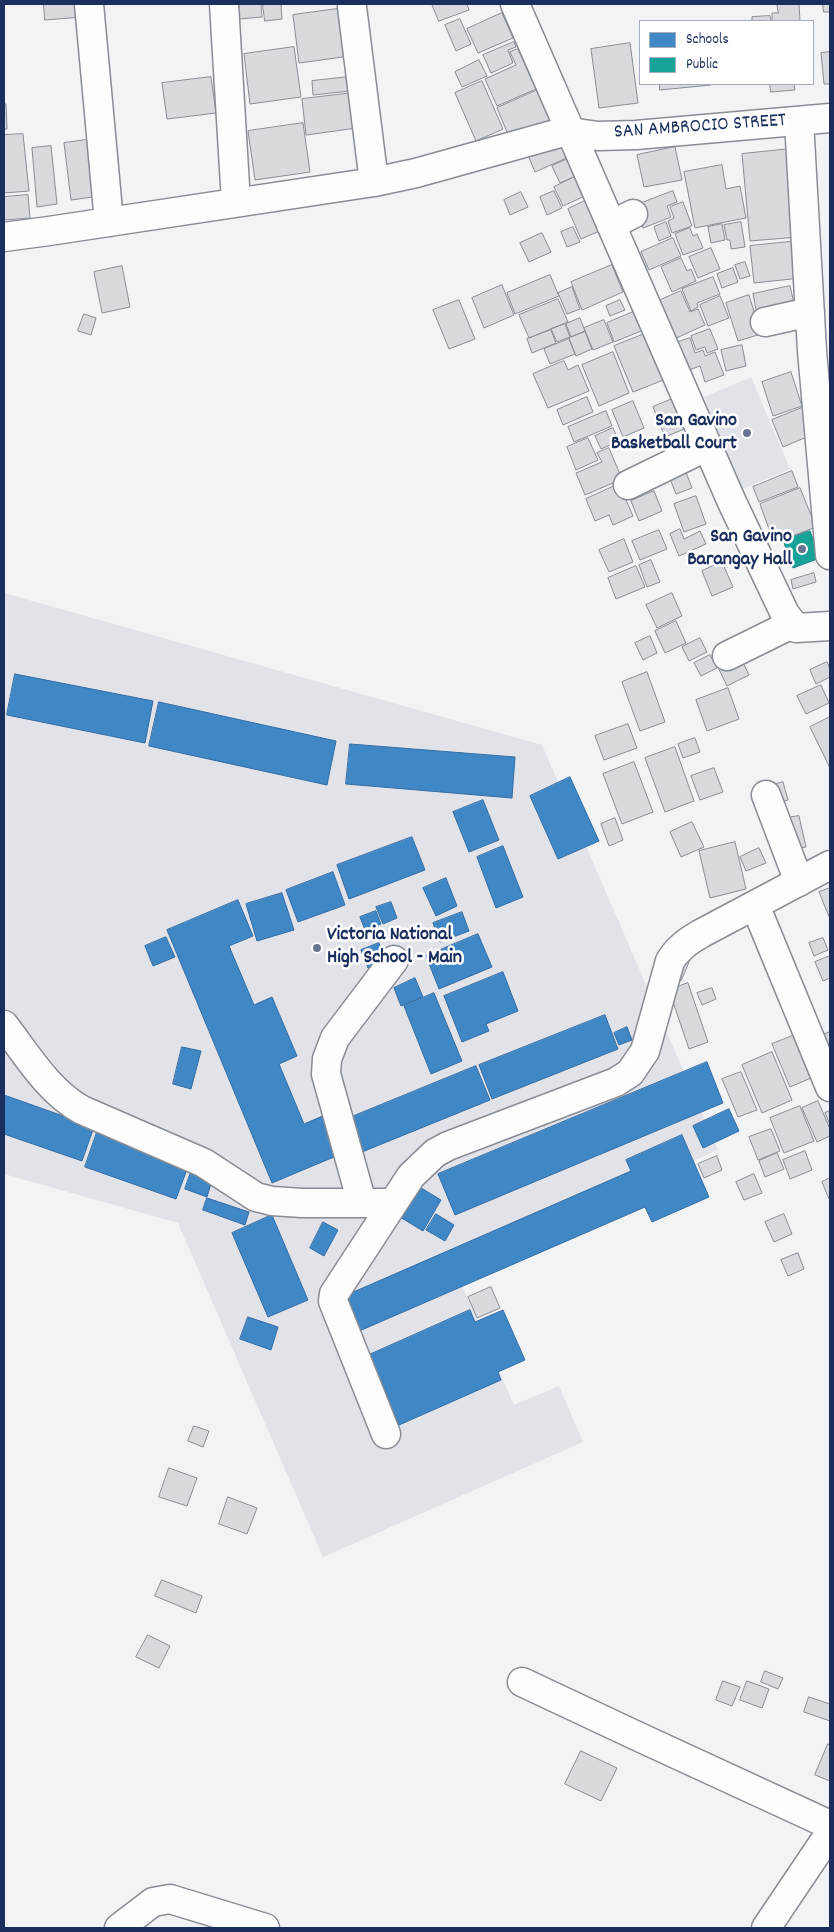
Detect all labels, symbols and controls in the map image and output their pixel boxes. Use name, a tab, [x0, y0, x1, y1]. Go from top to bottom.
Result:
legend	[639, 20, 814, 85]
text: Schools	[686, 29, 729, 51]
text: Public	[686, 54, 718, 76]
street label: SAN AMBROCIO STREET	[613, 110, 787, 146]
place label: San Gavino Basketball Court	[611, 410, 737, 457]
marker: San Gavino Basketball Court	[741, 427, 753, 439]
place label: San Gavino Barangay Hall	[687, 526, 792, 573]
marker: San Gavino Barangay Hall	[796, 543, 808, 555]
place label: Victoria National High School - Main	[327, 924, 462, 971]
marker: Victoria National High School - Main	[311, 942, 323, 954]

